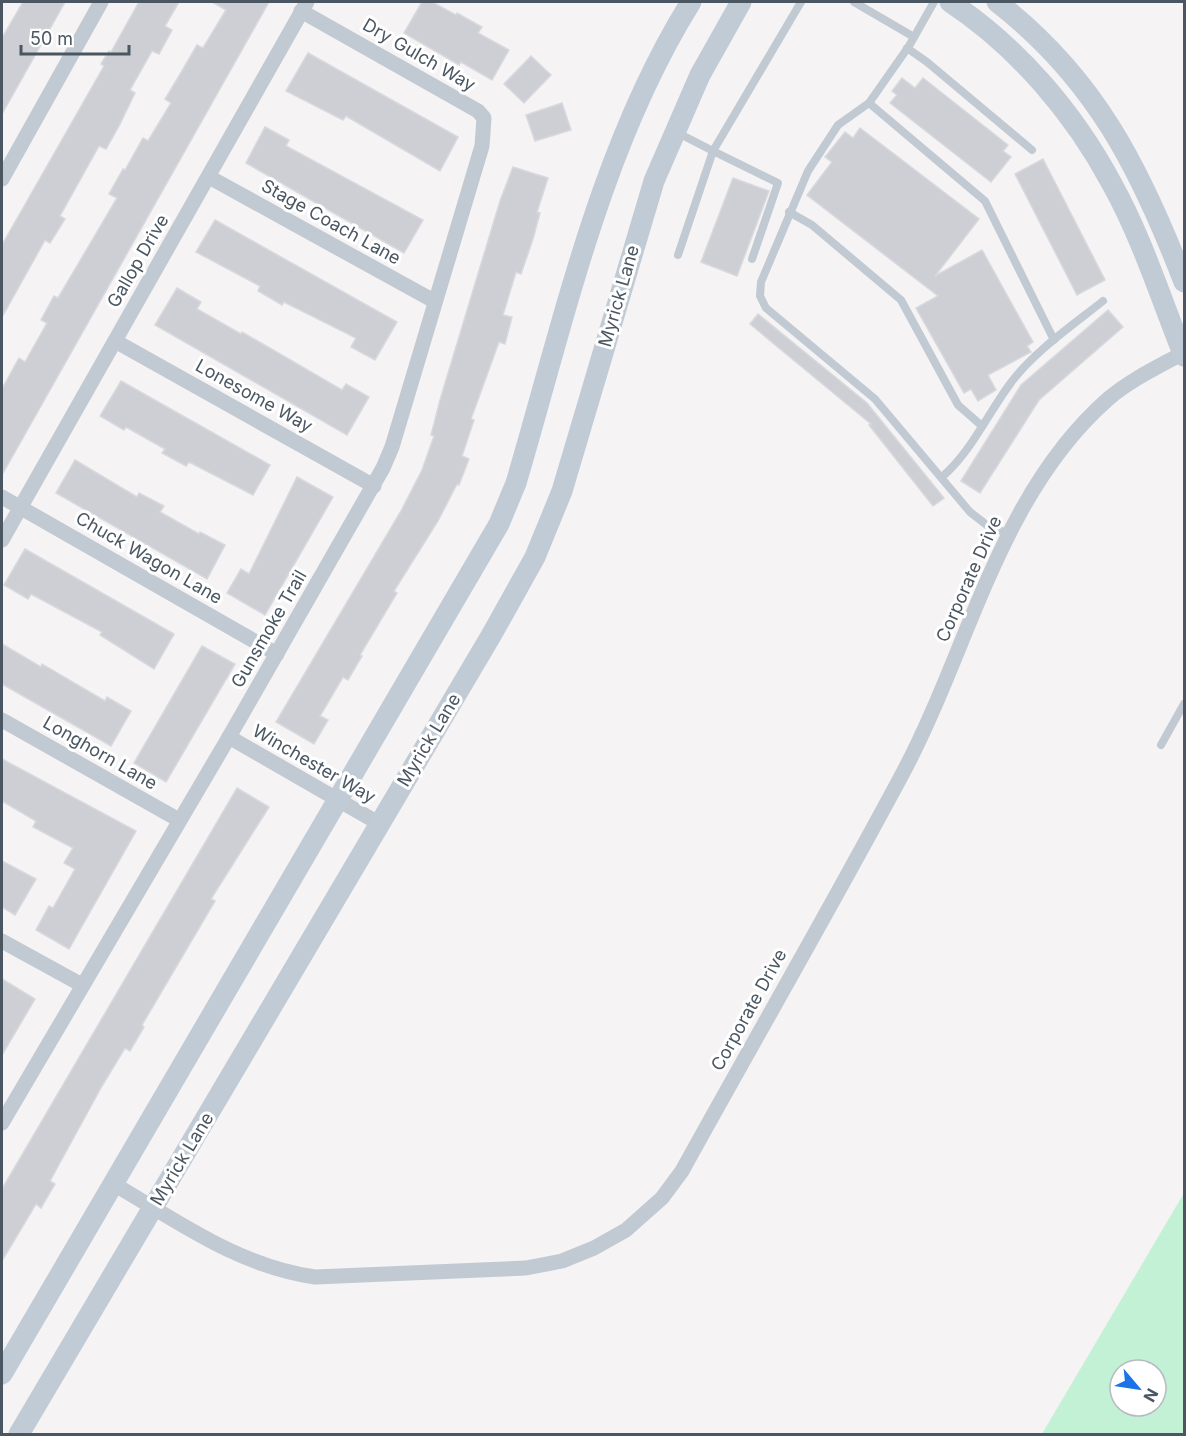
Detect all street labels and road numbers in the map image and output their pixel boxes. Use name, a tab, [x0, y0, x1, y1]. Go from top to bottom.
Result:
street label: Dry Gulch Way	[359, 14, 479, 95]
street label: Stage Coach Lane	[258, 175, 404, 269]
street label: Gallop Drive	[103, 211, 173, 311]
street label: Myrick Lane	[594, 243, 643, 349]
street label: Lonesome Way	[192, 355, 316, 436]
street label: Chuck Wagon Lane	[72, 507, 226, 608]
street label: Corporate Drive	[931, 513, 1006, 645]
street label: Gunsmoke Trail	[226, 566, 311, 691]
street label: Myrick Lane	[393, 690, 464, 790]
street label: Longhorn Lane	[39, 711, 161, 794]
street label: Winchester Way	[249, 720, 379, 807]
street label: Corporate Drive	[706, 945, 791, 1074]
street label: Myrick Lane	[146, 1109, 217, 1209]

